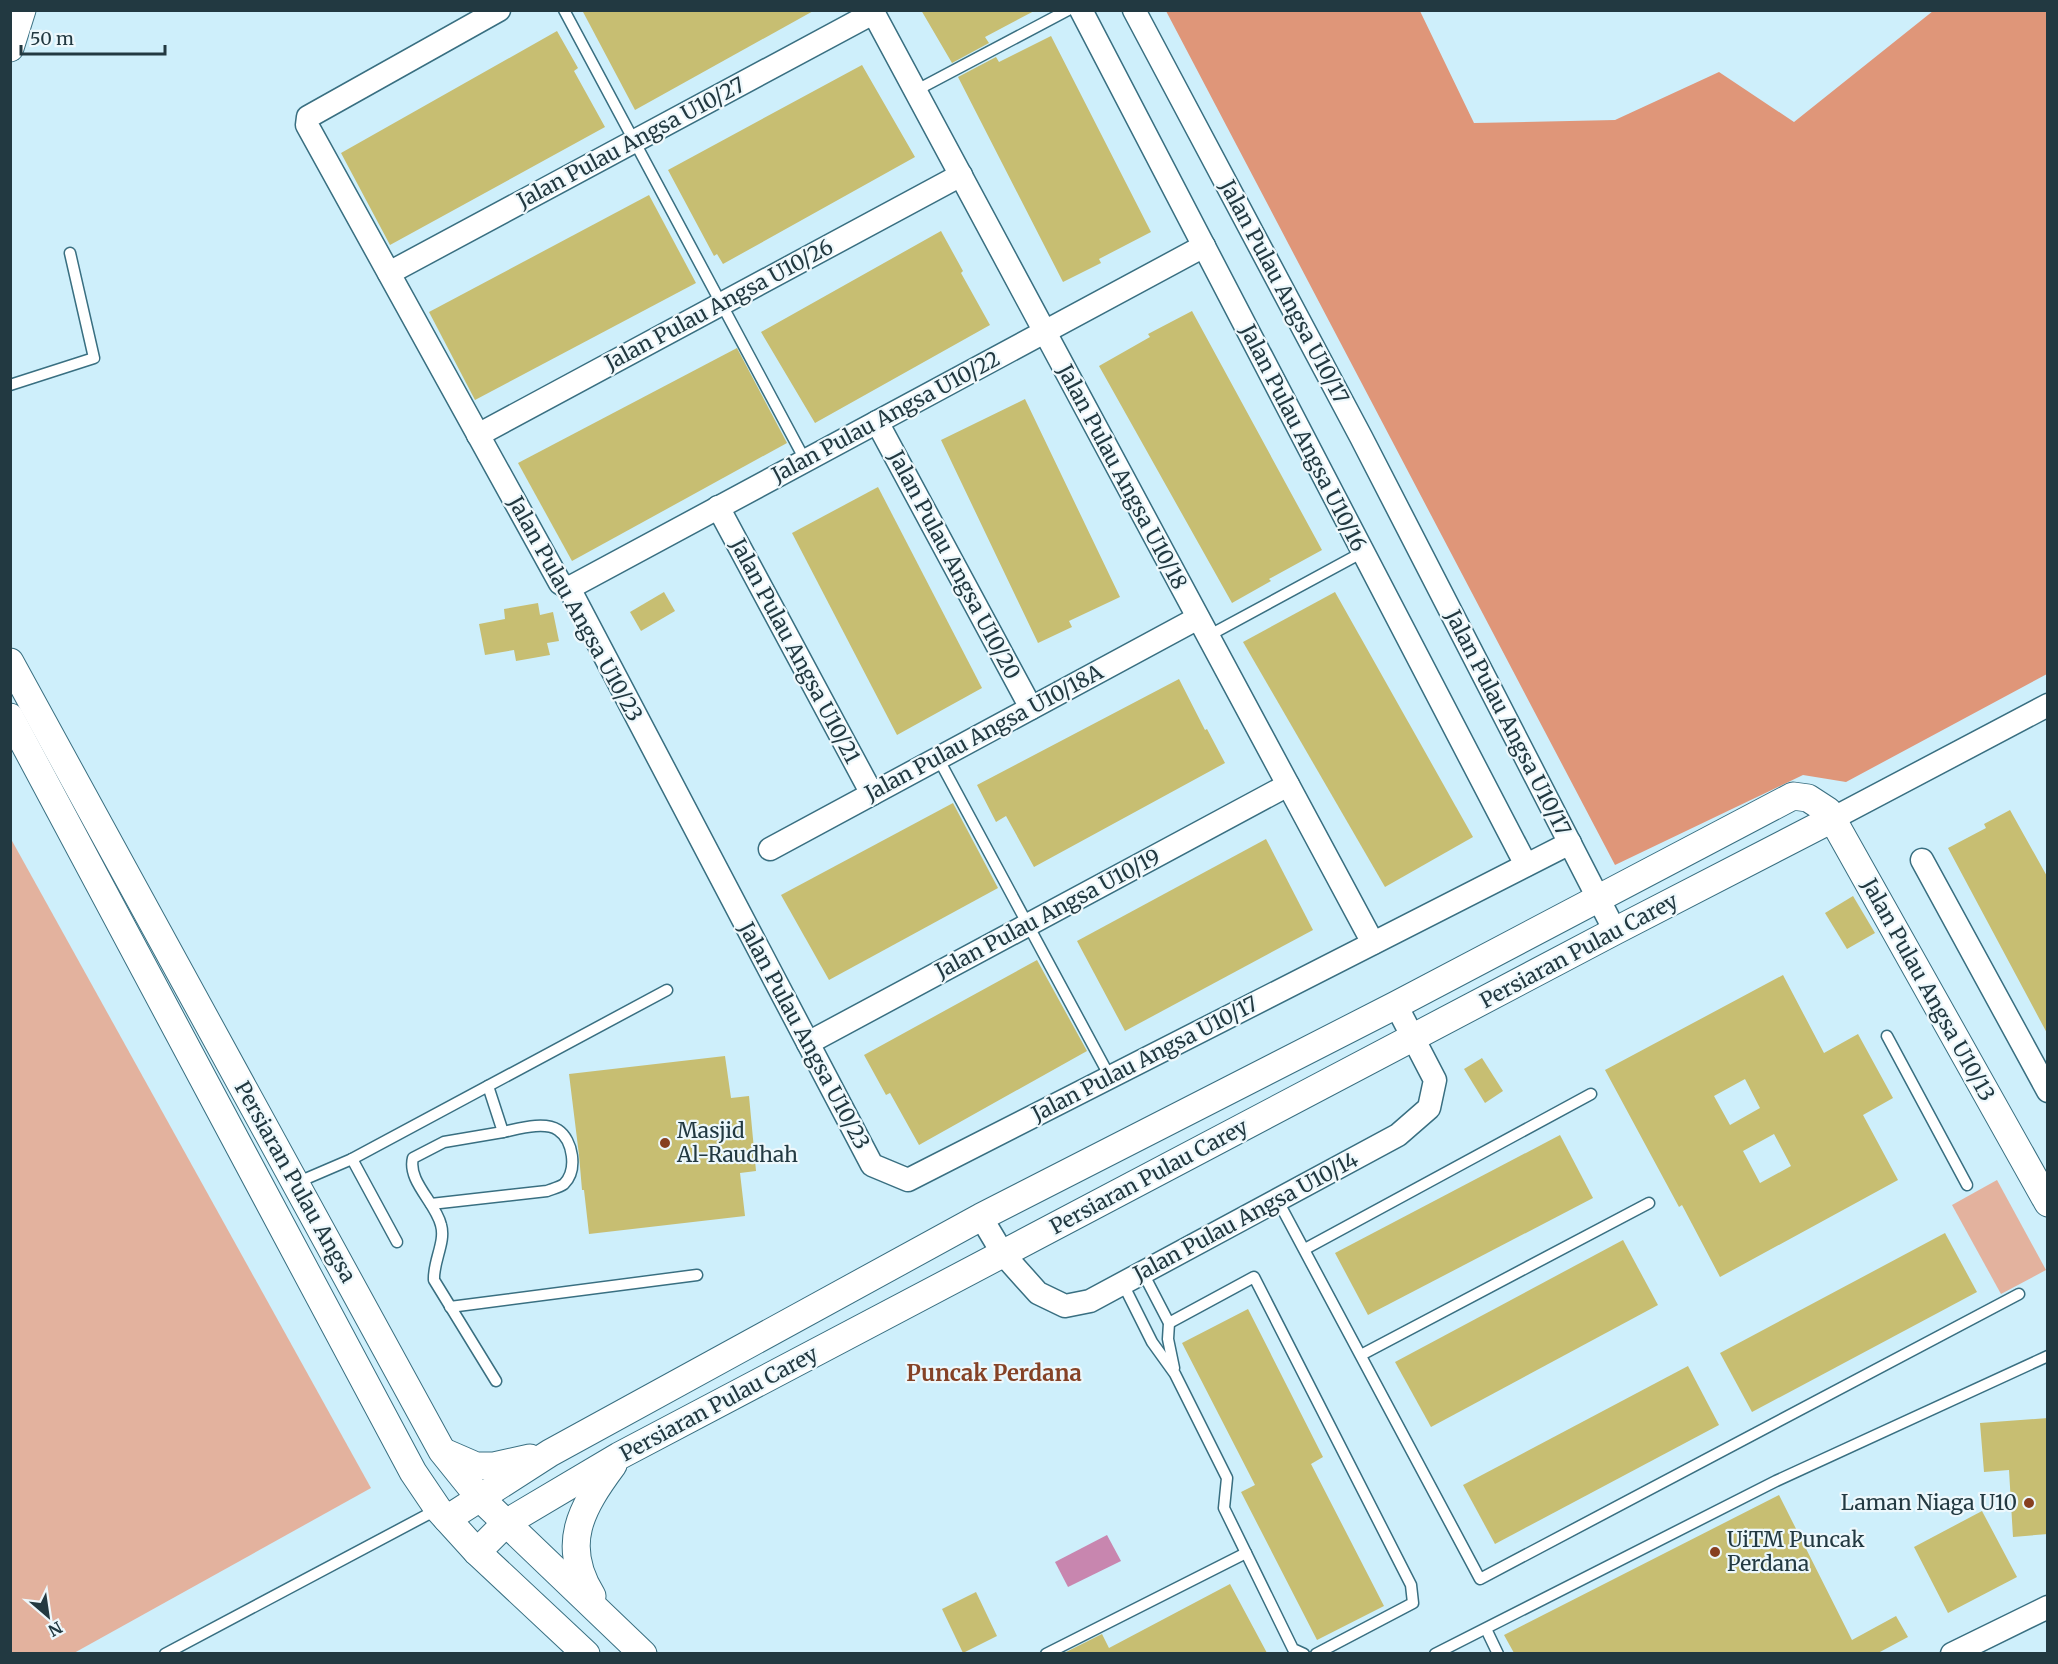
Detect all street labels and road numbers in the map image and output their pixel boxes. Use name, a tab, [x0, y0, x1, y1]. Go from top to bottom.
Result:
street label: Jalan Pulau Angsa U10/27	[512, 71, 749, 214]
street label: Jalan Pulau Angsa U10/17	[1213, 174, 1355, 408]
street label: Jalan Pulau Angsa U10/26	[599, 233, 837, 377]
street label: Jalan Pulau Angsa U10/16	[1234, 319, 1372, 556]
street label: Jalan Pulau Angsa U10/22	[766, 345, 1004, 489]
street label: Jalan Pulau Angsa U10/18	[1051, 359, 1193, 594]
street label: Jalan Pulau Angsa U10/20	[882, 445, 1026, 684]
street label: Jalan Pulau Angsa U10/23	[502, 490, 649, 726]
street label: Jalan Pulau Angsa U10/21	[724, 533, 866, 768]
street label: Jalan Pulau Angsa U10/17	[1439, 604, 1577, 840]
street label: Jalan Pulau Angsa U10/18A	[859, 658, 1108, 807]
street label: Jalan Pulau Angsa U10/19	[930, 843, 1165, 985]
street label: Jalan Pulau Angsa U10/13	[1855, 873, 2001, 1106]
street label: Persiaran Pulau Carey	[1475, 887, 1683, 1014]
street label: Jalan Pulau Angsa U10/23	[733, 917, 876, 1154]
street label: Jalan Pulau Angsa U10/17	[1026, 990, 1262, 1128]
street label: Persiaran Pulau Angsa	[229, 1076, 362, 1287]
street label: Persiaran Pulau Carey	[1045, 1113, 1253, 1240]
street label: Jalan Pulau Angsa U10/14	[1128, 1146, 1363, 1288]
street label: Persiaran Pulau Carey	[615, 1340, 823, 1467]

